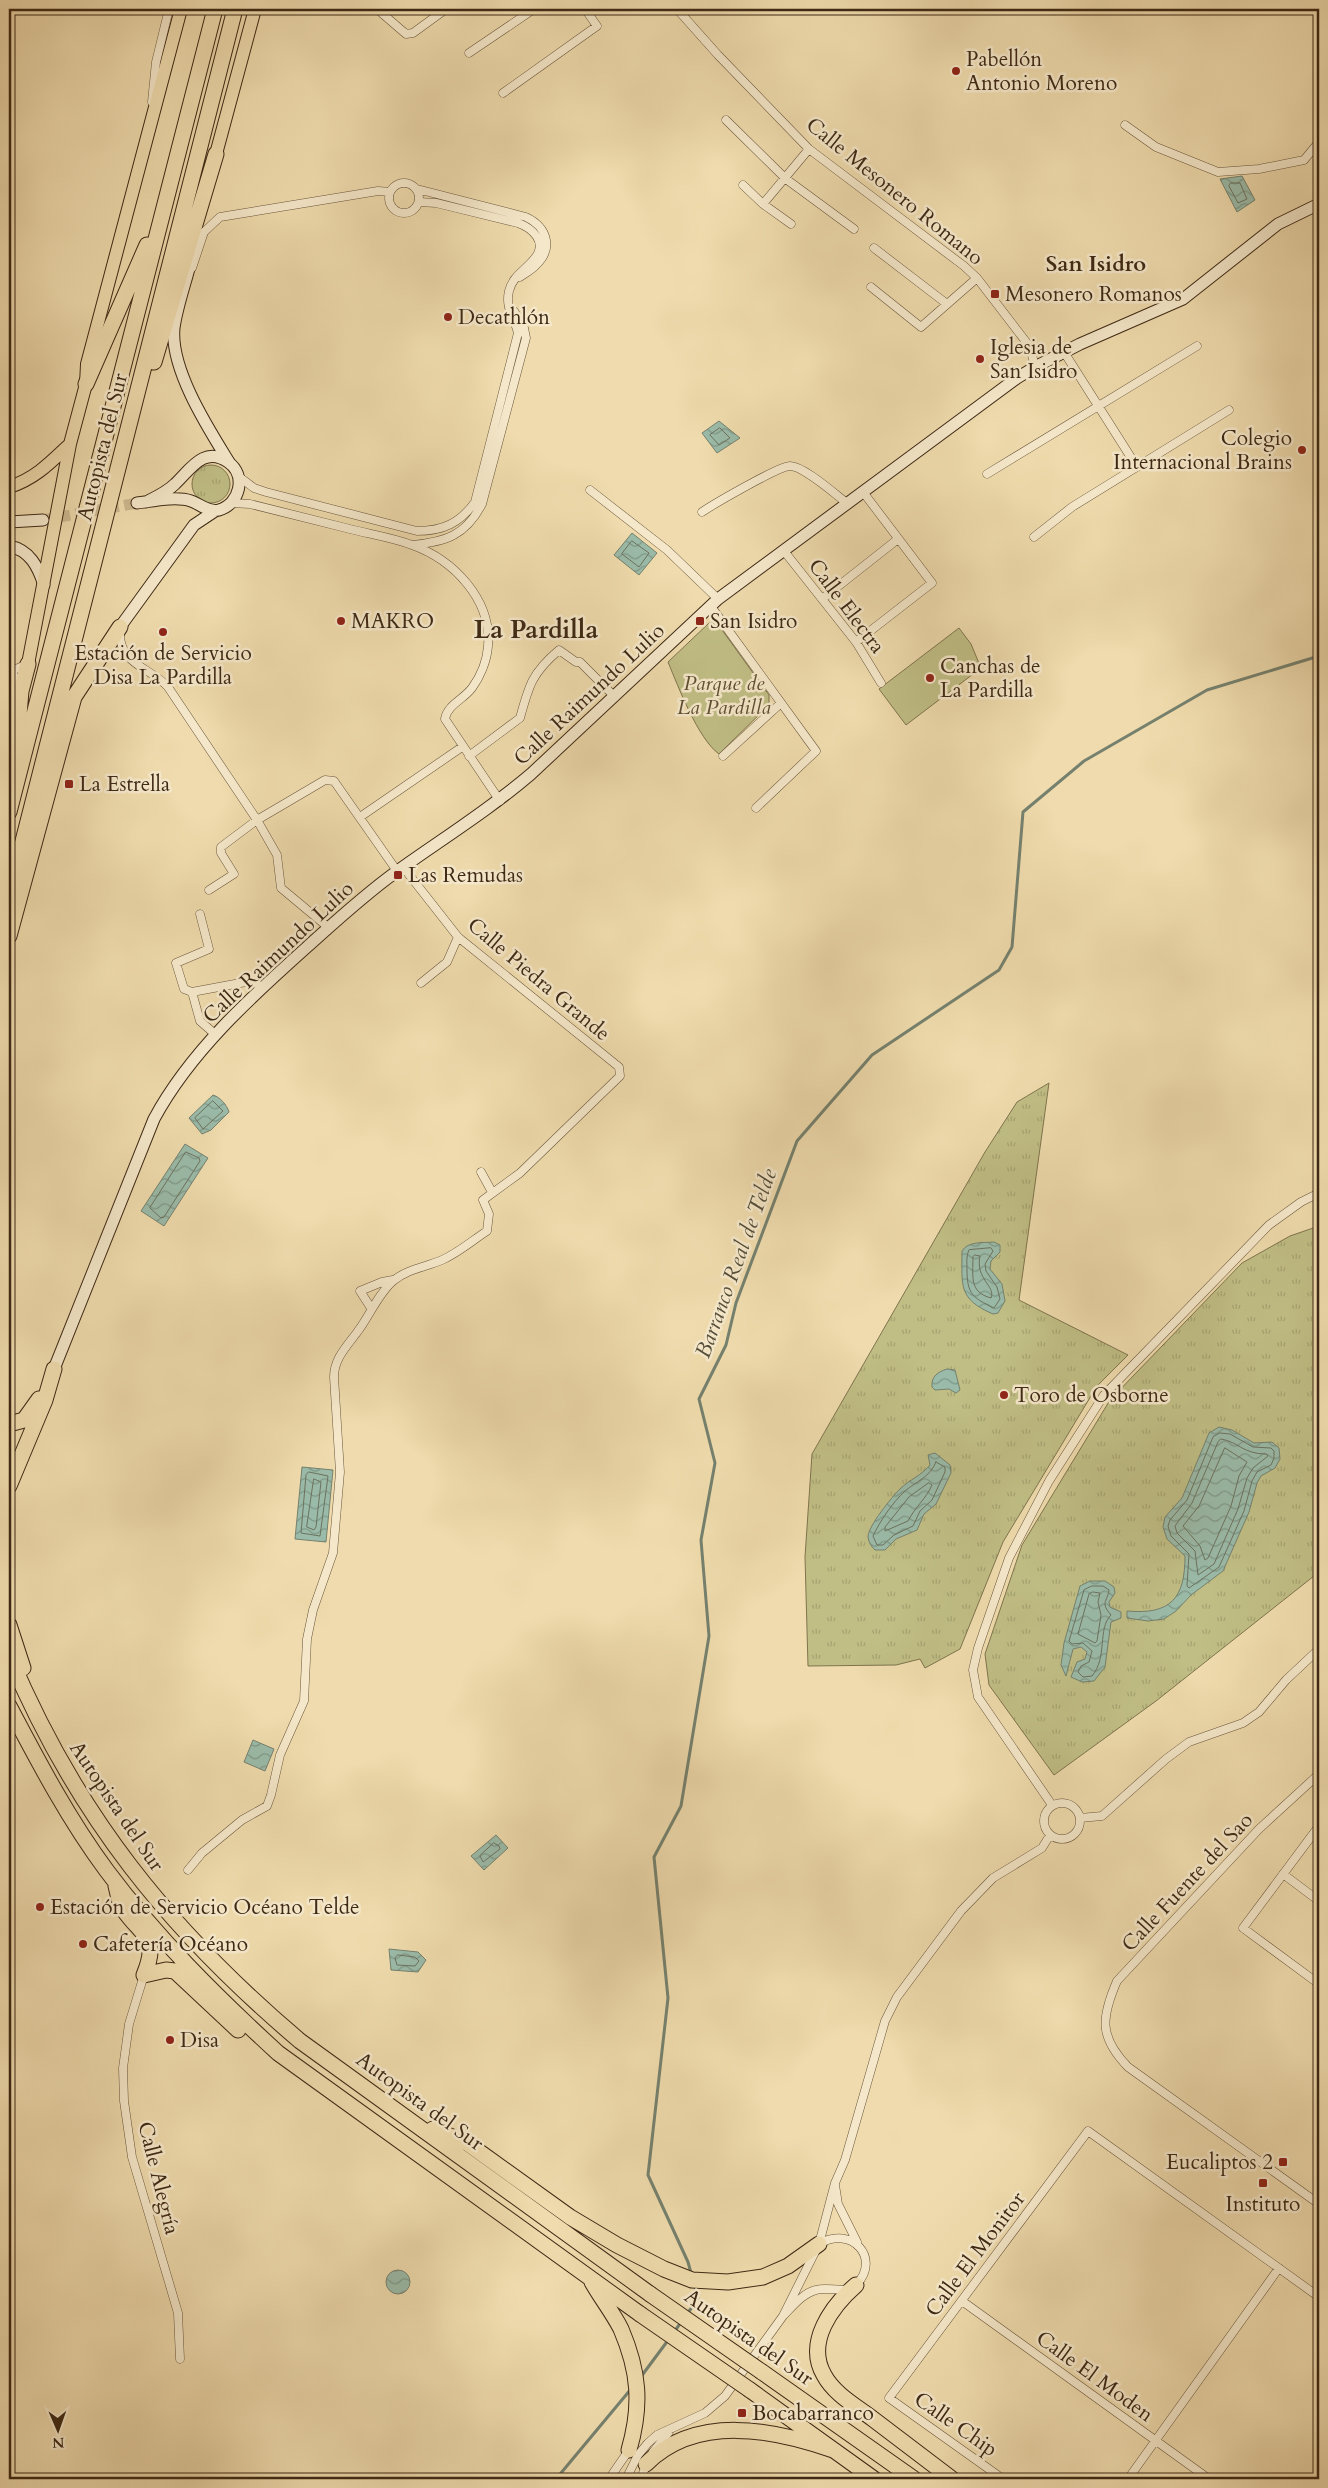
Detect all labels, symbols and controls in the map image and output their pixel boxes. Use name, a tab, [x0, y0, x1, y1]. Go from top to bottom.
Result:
place label: Pabellón Antonio Moreno	[966, 45, 1117, 98]
marker: Pabellón Antonio Moreno	[950, 65, 962, 77]
street label: Calle Mesonero Romano	[800, 111, 990, 272]
district label: San Isidro	[1046, 249, 1146, 279]
place label: Mesonero Romanos	[1005, 280, 1182, 309]
marker: Mesonero Romanos	[989, 288, 1001, 300]
place label: Decathlón	[458, 303, 550, 332]
marker: Decathlón	[442, 311, 454, 323]
place label: Iglesia de San Isidro	[990, 333, 1077, 386]
marker: Iglesia de San Isidro	[974, 353, 986, 365]
street label: Autopista del Sur	[70, 370, 135, 524]
place label: Colegio Internacional Brains	[1113, 424, 1292, 477]
marker: Colegio Internacional Brains	[1296, 444, 1308, 456]
street label: Calle Electra	[801, 553, 892, 660]
place label: MAKRO	[351, 607, 434, 636]
place label: San Isidro	[710, 607, 797, 636]
district label: La Pardilla	[474, 612, 598, 647]
marker: MAKRO	[335, 615, 347, 627]
marker: San Isidro	[694, 615, 706, 627]
street label: Calle Raimundo Lulio	[508, 617, 671, 772]
marker: Estación de Servicio Disa La Pardilla	[157, 626, 169, 638]
place label: Estación de Servicio Disa La Pardilla	[74, 639, 252, 692]
place label: Canchas de La Pardilla	[940, 652, 1041, 705]
park label: Parque de La Pardilla	[677, 669, 771, 722]
marker: Canchas de La Pardilla	[924, 672, 936, 684]
place label: La Estrella	[79, 770, 170, 799]
marker: La Estrella	[63, 778, 75, 790]
place label: Las Remudas	[408, 861, 523, 890]
marker: Las Remudas	[392, 869, 404, 881]
street label: Calle Raimundo Lulio	[197, 875, 360, 1030]
street label: Calle Piedra Grande	[461, 911, 616, 1048]
water label: Barranco Real de Telde	[688, 1164, 784, 1362]
place label: Toro de Osborne	[1014, 1381, 1169, 1410]
marker: Toro de Osborne	[998, 1389, 1010, 1401]
street label: Autopista del Sur	[62, 1735, 171, 1877]
street label: Calle Fuente del Sao	[1115, 1806, 1259, 1958]
place label: Estación de Servicio Océano Telde	[50, 1893, 359, 1922]
marker: Estación de Servicio Océano Telde	[34, 1901, 46, 1913]
place label: Cafetería Océano	[93, 1930, 248, 1959]
marker: Cafetería Océano	[77, 1938, 89, 1950]
place label: Disa	[180, 2026, 219, 2055]
marker: Disa	[164, 2034, 176, 2046]
street label: Autopista del Sur	[350, 2045, 490, 2158]
street label: Calle Alegría	[131, 2119, 187, 2238]
place label: Eucaliptos 2	[1166, 2148, 1273, 2177]
marker: Eucaliptos 2	[1277, 2156, 1289, 2168]
marker: Instituto	[1257, 2177, 1269, 2189]
street label: Calle El Monitor	[919, 2186, 1032, 2323]
place label: Instituto	[1226, 2190, 1300, 2219]
street label: Autopista del Sur	[678, 2282, 819, 2393]
street label: Calle El Moden	[1030, 2324, 1159, 2429]
street label: Calle Chip	[908, 2385, 1003, 2464]
place label: Bocabarranco	[752, 2399, 874, 2428]
north arrow	[32, 2406, 82, 2456]
marker: Bocabarranco	[736, 2407, 748, 2419]
text: N	[52, 2433, 65, 2452]

